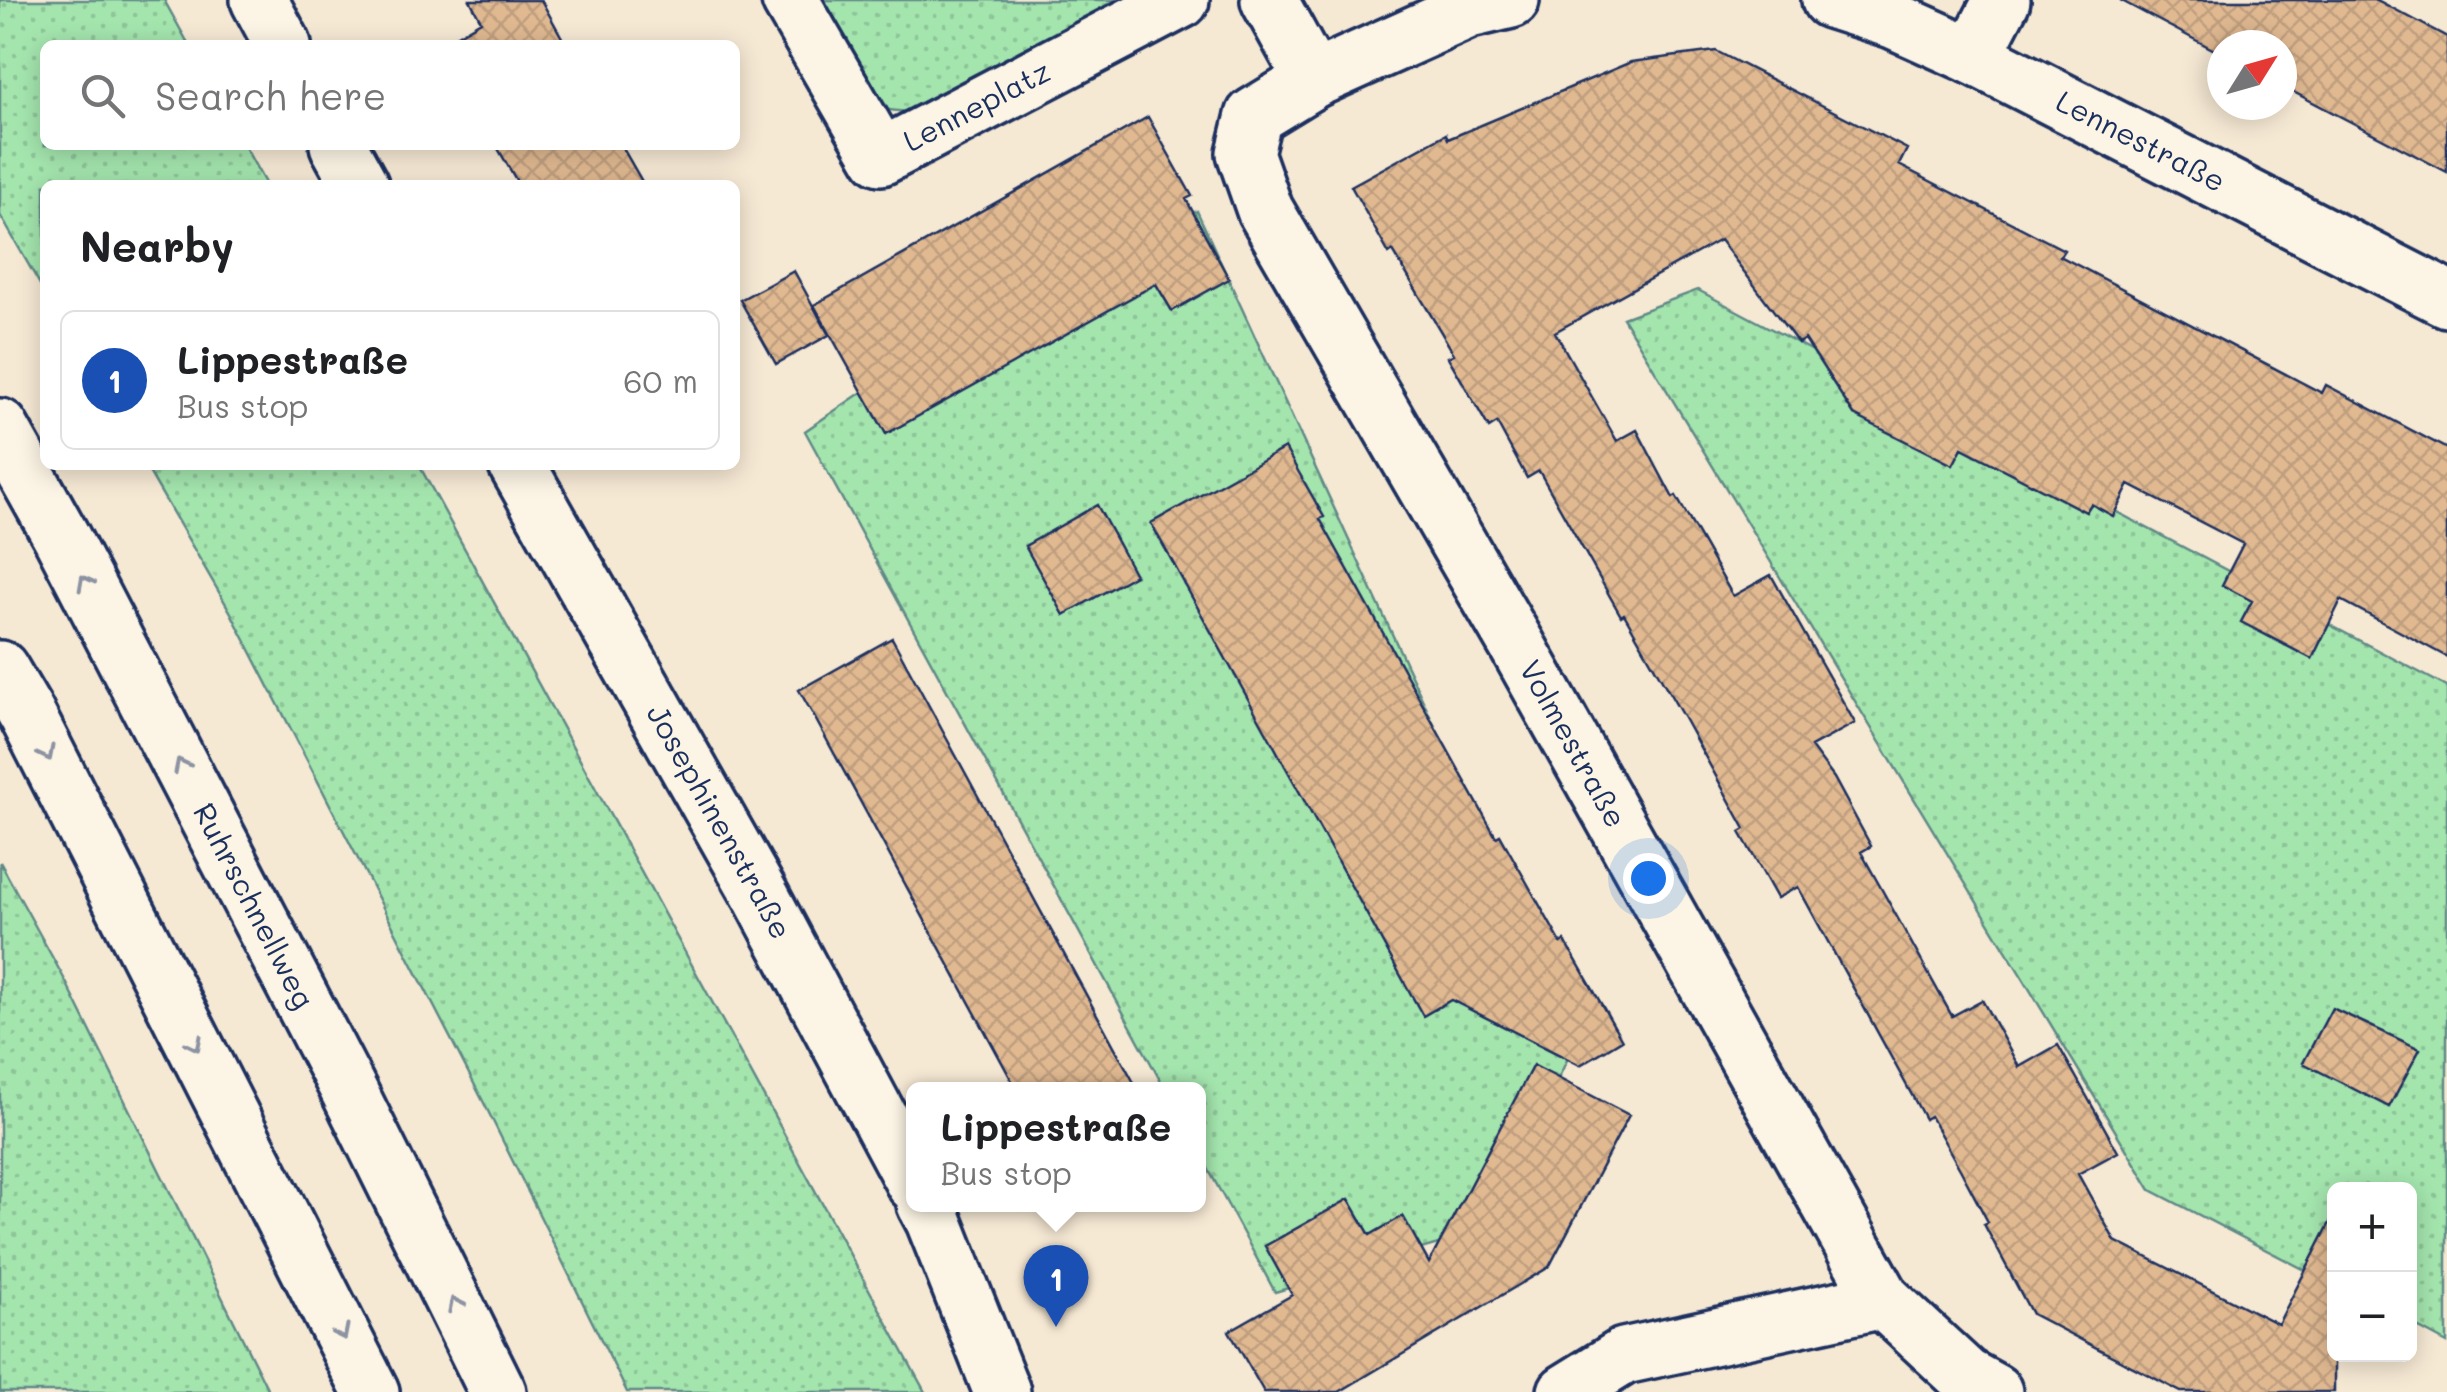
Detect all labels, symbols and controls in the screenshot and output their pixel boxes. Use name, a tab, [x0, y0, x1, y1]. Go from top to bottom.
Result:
north arrow	[2207, 30, 2297, 120]
search box	[40, 40, 740, 150]
street label: Lenneplatz	[896, 50, 1057, 160]
icon: search	[75, 68, 130, 123]
text: Search here	[155, 70, 386, 120]
street label: Lennestraße	[2050, 80, 2233, 200]
text: Nearby	[80, 218, 234, 273]
text: Lippestraße	[177, 334, 408, 384]
text: 1	[107, 359, 122, 401]
text: 60 m	[623, 359, 698, 401]
text: Bus stop	[177, 384, 309, 426]
one-way arrow	[78, 575, 98, 593]
street label: Volmestraße	[1511, 652, 1637, 834]
street label: Josephinenstraße	[638, 697, 802, 945]
one-way arrow	[35, 744, 54, 762]
one-way arrow	[174, 758, 193, 776]
street label: Ruhrschnellweg	[185, 796, 325, 1015]
your location	[1623, 853, 1674, 904]
one-way arrow	[183, 1033, 202, 1051]
popup	[906, 1082, 1206, 1212]
text: Lippestraße	[940, 1101, 1172, 1151]
text: Bus stop	[940, 1151, 1072, 1193]
map controls	[2327, 1182, 2417, 1362]
button: +	[2327, 1182, 2417, 1272]
pin: 1	[1024, 1244, 1088, 1327]
button: −	[2327, 1272, 2417, 1362]
one-way arrow	[448, 1296, 468, 1314]
one-way arrow	[330, 1323, 349, 1341]

